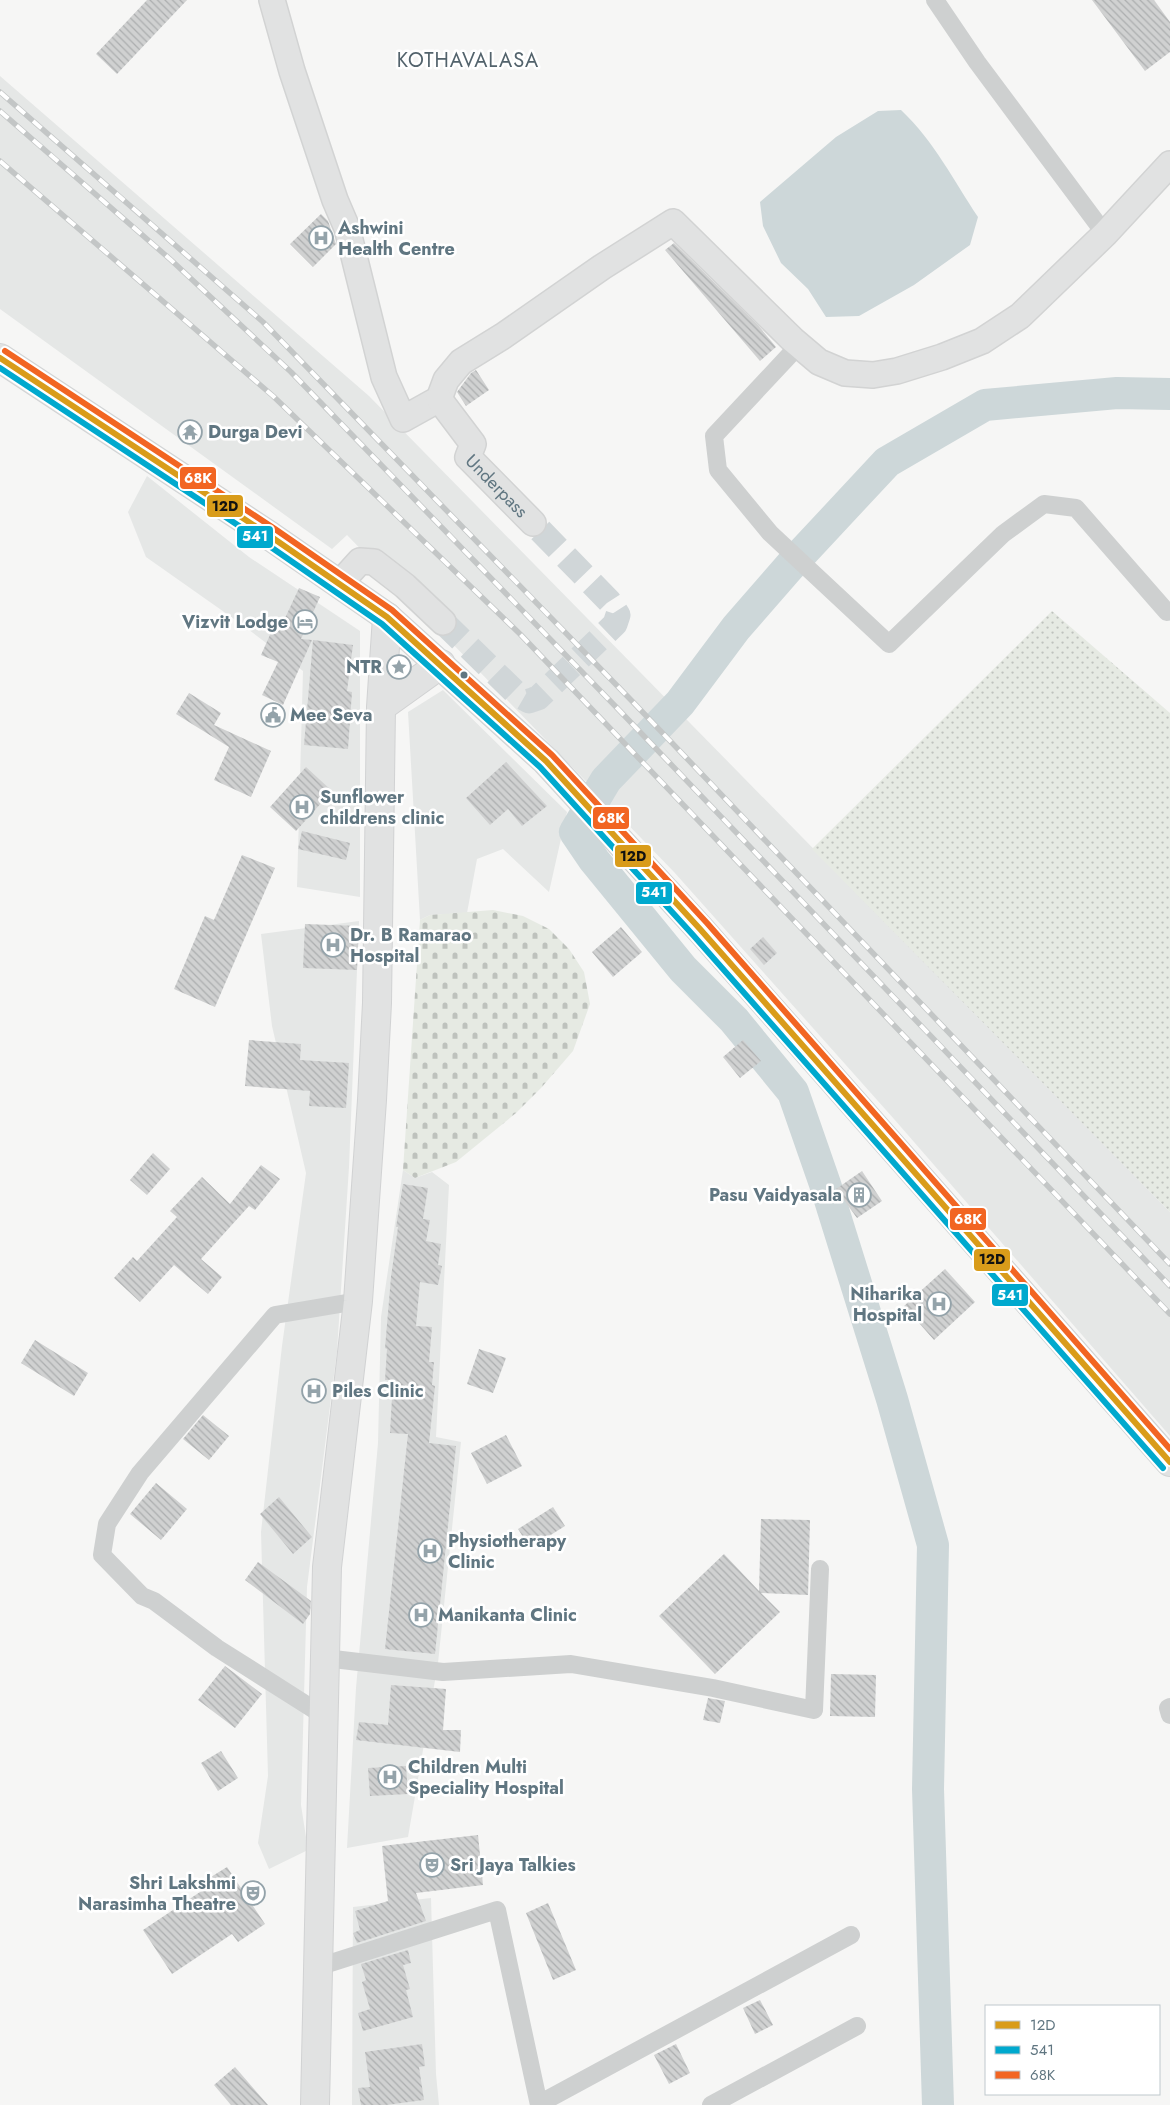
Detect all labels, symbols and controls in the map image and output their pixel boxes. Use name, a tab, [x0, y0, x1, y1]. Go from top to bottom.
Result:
district label: KOTHAVALASA	[397, 46, 539, 75]
place label: Ashwini Health Centre	[337, 215, 455, 262]
hospital icon: Ashwini Health Centre	[308, 225, 334, 251]
temple icon: Durga Devi	[177, 419, 203, 445]
place label: Durga Devi	[208, 419, 302, 445]
street label: Underpass	[459, 448, 534, 524]
line badge: 68K	[179, 466, 217, 490]
text: 68K	[184, 468, 212, 488]
line badge: 12D	[206, 494, 244, 518]
text: 12D	[212, 496, 238, 516]
line badge: 541	[236, 525, 274, 549]
text: 541	[242, 526, 268, 546]
place label: Vizvit Lodge	[181, 609, 288, 635]
hotel icon: Vizvit Lodge	[292, 609, 318, 635]
place label: NTR	[346, 654, 382, 680]
place icon: NTR	[386, 654, 412, 680]
unlabelled marker	[459, 670, 469, 680]
public building icon: Mee Seva	[260, 702, 286, 728]
place label: Mee Seva	[290, 702, 373, 728]
place label: Sunflower childrens clinic	[320, 784, 444, 831]
hospital icon: Sunflower childrens clinic	[289, 794, 315, 820]
line badge: 68K	[592, 806, 630, 830]
text: 68K	[597, 808, 625, 828]
line badge: 12D	[614, 844, 652, 868]
text: 12D	[620, 846, 646, 866]
line badge: 541	[635, 881, 673, 905]
text: 541	[641, 882, 667, 902]
place label: Dr. B Ramarao Hospital	[350, 922, 472, 969]
hospital icon: Dr. B Ramarao Hospital	[320, 932, 346, 958]
place label: Pasu Vaidyasala	[709, 1182, 842, 1208]
building icon: Pasu Vaidyasala	[846, 1182, 872, 1208]
line badge: 68K	[949, 1207, 987, 1231]
text: 68K	[954, 1209, 982, 1229]
line badge: 12D	[973, 1248, 1011, 1272]
text: 12D	[979, 1249, 1005, 1269]
place label: Niharika Hospital	[850, 1281, 922, 1328]
line badge: 541	[991, 1283, 1029, 1307]
text: 541	[997, 1285, 1023, 1305]
hospital icon: Niharika Hospital	[926, 1291, 952, 1317]
hospital icon: Piles Clinic	[301, 1378, 327, 1404]
place label: Piles Clinic	[332, 1378, 424, 1404]
place label: Physiotherapy Clinic	[448, 1528, 567, 1575]
hospital icon: Physiotherapy Clinic	[417, 1538, 443, 1564]
hospital icon: Manikanta Clinic	[408, 1602, 434, 1628]
place label: Manikanta Clinic	[438, 1602, 577, 1628]
place label: Children Multi Speciality Hospital	[408, 1754, 564, 1801]
hospital icon: Children Multi Speciality Hospital	[377, 1764, 403, 1790]
theatre icon: Sri Jaya Talkies	[419, 1852, 445, 1878]
place label: Sri Jaya Talkies	[450, 1852, 576, 1878]
place label: Shri Lakshmi Narasimha Theatre	[78, 1870, 236, 1917]
theatre icon: Shri Lakshmi Narasimha Theatre	[240, 1880, 266, 1906]
legend	[985, 2005, 1160, 2095]
text: 12D	[1030, 2014, 1056, 2036]
text: 541	[1030, 2039, 1054, 2061]
text: 68K	[1030, 2064, 1056, 2086]

